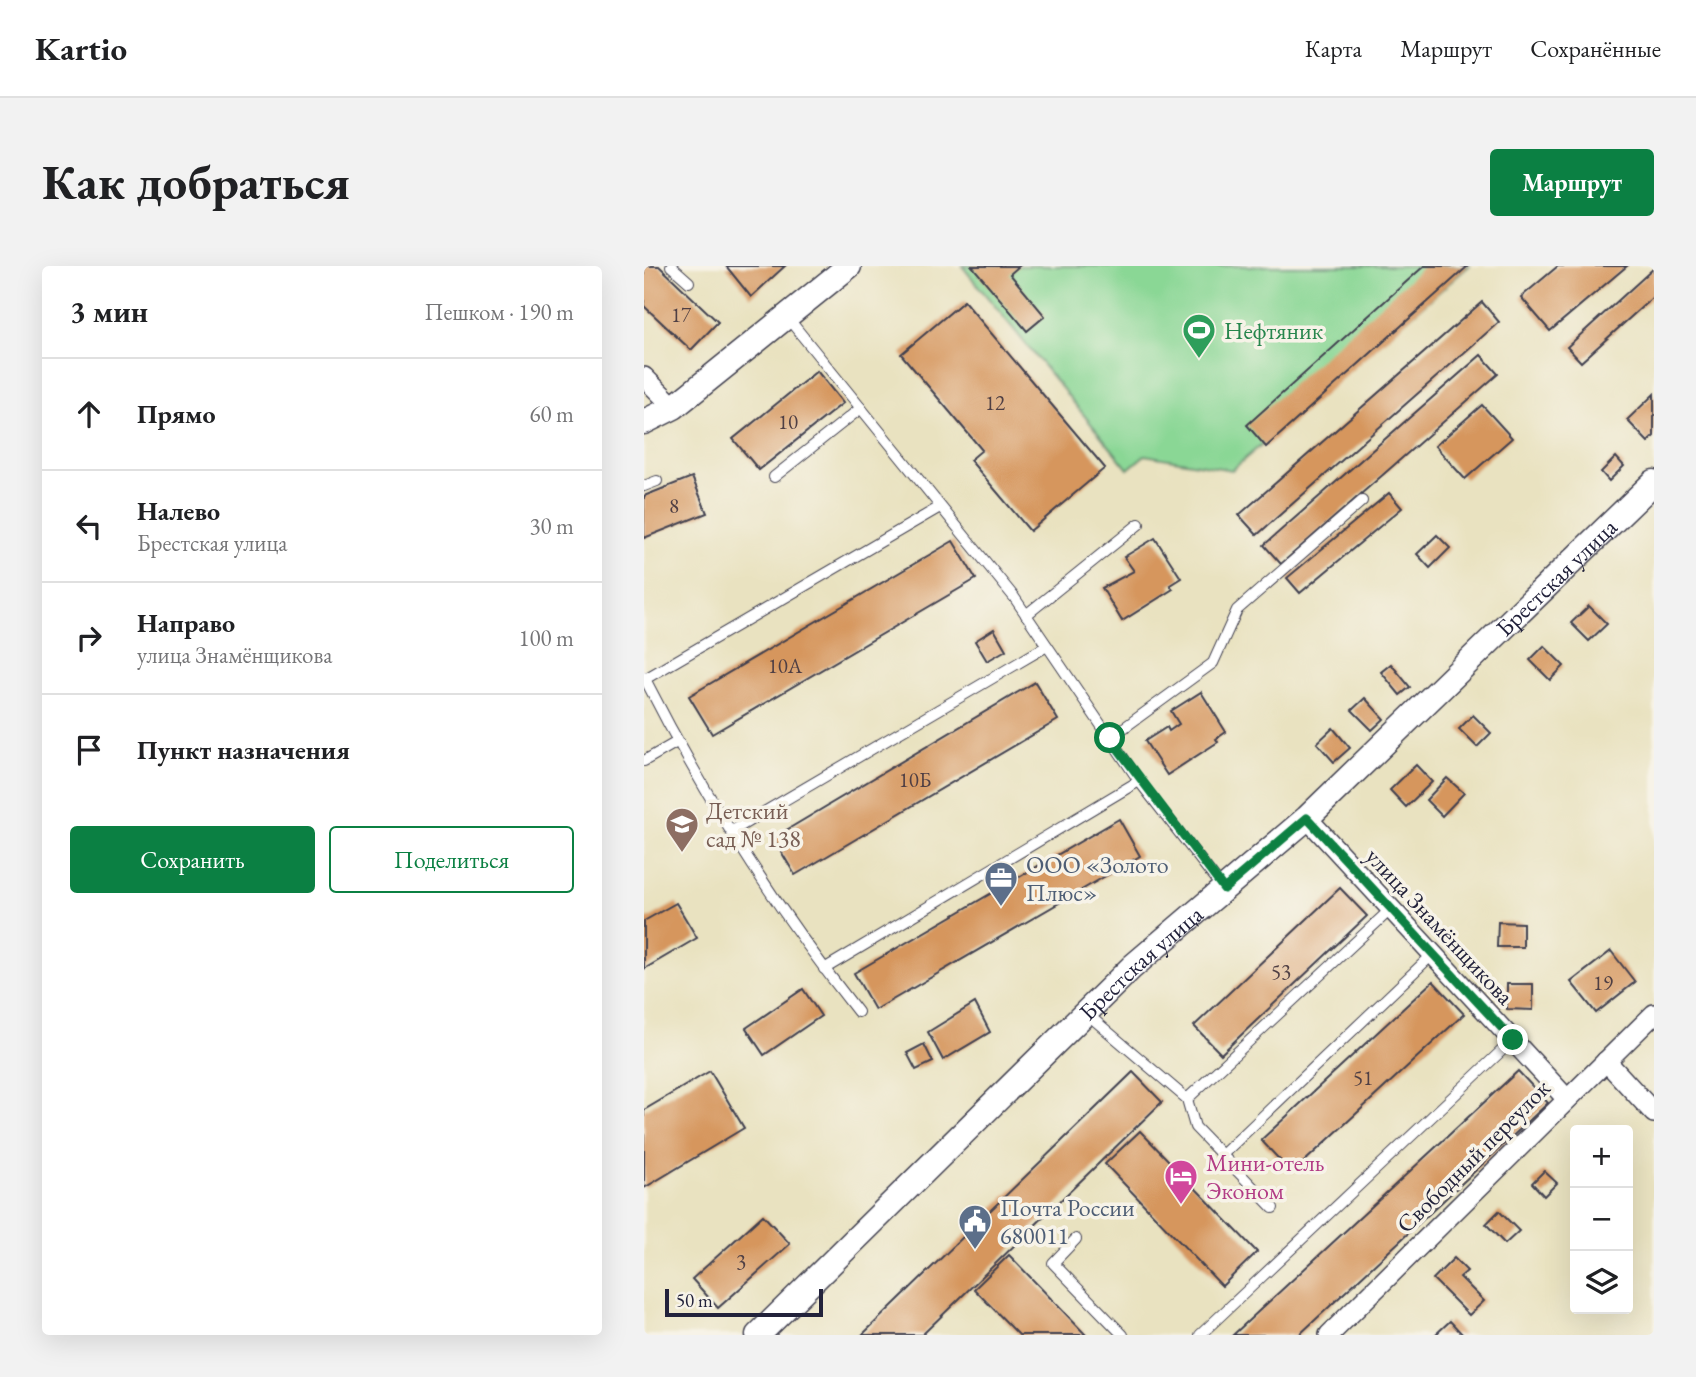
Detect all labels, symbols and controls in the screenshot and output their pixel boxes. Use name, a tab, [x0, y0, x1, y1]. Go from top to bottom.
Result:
text: Kartio	[35, 27, 127, 70]
text: Карта	[1305, 33, 1362, 64]
text: Маршрут	[1400, 33, 1492, 64]
text: Сохранённые	[1530, 33, 1661, 64]
button: Маршрут	[1490, 149, 1654, 216]
text: Как добраться	[42, 150, 350, 214]
text: 3 мин	[70, 292, 148, 331]
text: Пешком · 190 m	[425, 297, 574, 327]
house number: 17	[671, 301, 692, 328]
sports icon: Нефтяник	[1180, 311, 1218, 360]
place label: Нефтяник	[1224, 315, 1324, 346]
house number: 12	[985, 389, 1005, 416]
icon: ahead	[70, 395, 108, 433]
text: Прямо	[137, 397, 216, 431]
text: 60 m	[529, 399, 574, 429]
house number: 10	[778, 408, 798, 435]
house number: 8	[669, 492, 679, 519]
text: Налево	[137, 494, 220, 528]
icon: left	[70, 507, 108, 545]
text: 30 m	[529, 511, 574, 541]
street label: Брестская улица	[1489, 511, 1623, 643]
text: Брестская улица	[137, 528, 287, 558]
text: Направо	[137, 606, 235, 640]
icon: right	[70, 619, 108, 657]
text: 100 m	[518, 623, 574, 653]
text: улица Знамёнщикова	[137, 640, 332, 670]
house number: 10А	[768, 652, 803, 679]
route start	[1094, 722, 1125, 753]
icon: arrive	[70, 731, 108, 769]
text: Пункт назначения	[137, 733, 350, 767]
house number: 10Б	[899, 766, 931, 793]
place label: Детский сад № 138	[706, 795, 801, 854]
school or university icon: Детский сад № 138	[663, 805, 701, 854]
button: Сохранить	[70, 826, 315, 893]
button: Поделиться	[329, 826, 574, 893]
street label: улица Знамёнщикова	[1359, 841, 1521, 1011]
place label: ООО «Золото Плюс»	[1026, 849, 1169, 908]
office icon: ООО «Золото Плюс»	[982, 859, 1020, 908]
street label: Брестская улица	[1072, 898, 1209, 1027]
house number: 53	[1271, 958, 1291, 985]
house number: 19	[1593, 969, 1613, 996]
route end	[1497, 1024, 1528, 1055]
house number: 51	[1353, 1064, 1373, 1091]
street label: Свободный переулок	[1389, 1072, 1557, 1240]
map controls	[1570, 1125, 1633, 1314]
button: +	[1570, 1125, 1633, 1188]
place label: Мини-отель Эконом	[1206, 1147, 1324, 1206]
hotel icon: Мини-отель Эконом	[1162, 1157, 1200, 1206]
button: −	[1570, 1188, 1633, 1251]
place label: Почта России 680011	[1000, 1192, 1135, 1251]
public building icon: Почта России 680011	[956, 1202, 994, 1251]
house number: 3	[736, 1248, 746, 1275]
button: layers	[1570, 1251, 1633, 1314]
scale bar	[665, 1286, 822, 1318]
text: 50 m	[676, 1288, 713, 1313]

